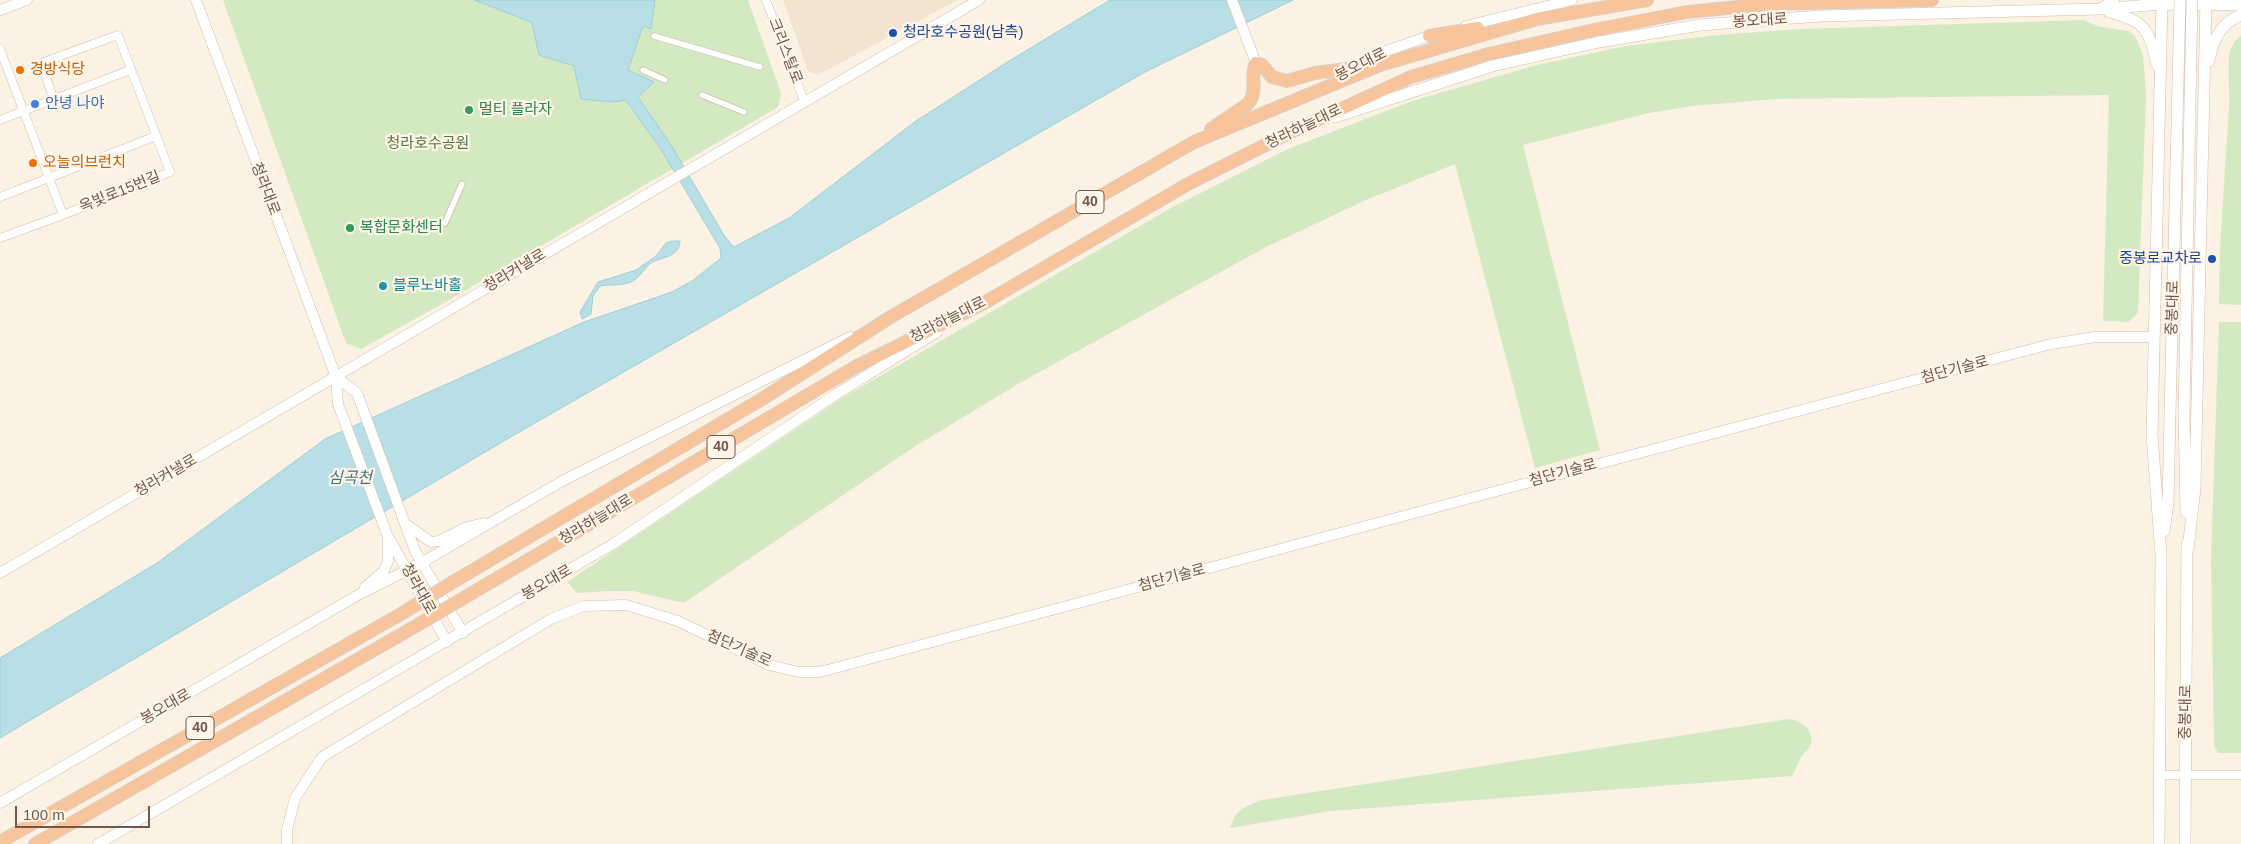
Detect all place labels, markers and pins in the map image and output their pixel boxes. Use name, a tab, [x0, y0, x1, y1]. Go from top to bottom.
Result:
place label: 청라호수공원(남측)	[903, 24, 1023, 42]
marker: 청라호수공원(남측)	[887, 27, 899, 39]
place label: 경방식당	[30, 61, 85, 79]
marker: 경방식당	[14, 64, 26, 76]
place label: 안녕 나야	[45, 95, 104, 113]
marker: 안녕 나야	[29, 98, 41, 110]
place label: 멀티 플라자	[479, 101, 552, 119]
marker: 멀티 플라자	[463, 104, 475, 116]
place label: 오늘의브런치	[43, 154, 126, 172]
marker: 오늘의브런치	[27, 157, 39, 169]
place label: 복합문화센터	[360, 219, 443, 237]
marker: 복합문화센터	[344, 222, 356, 234]
place label: 중봉로교차로	[2119, 250, 2202, 268]
marker: 중봉로교차로	[2206, 253, 2218, 265]
place label: 블루노바홀	[393, 277, 462, 295]
marker: 블루노바홀	[377, 280, 389, 292]

